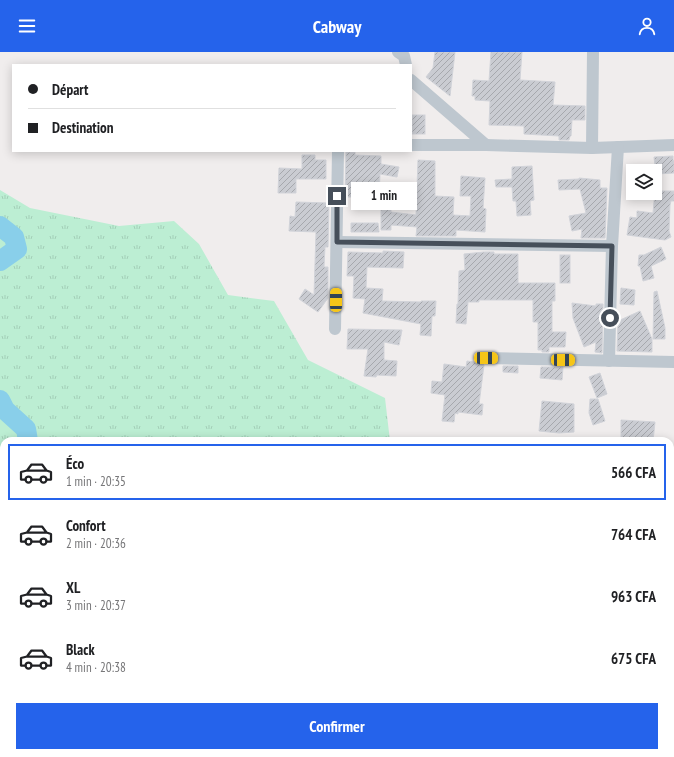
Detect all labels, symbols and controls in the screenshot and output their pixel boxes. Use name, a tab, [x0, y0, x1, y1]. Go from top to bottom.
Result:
icon: menu	[16, 15, 38, 37]
text: Cabway	[313, 15, 361, 38]
icon: person	[636, 15, 658, 37]
text: Départ	[52, 80, 88, 99]
text: Destination	[52, 118, 114, 137]
map controls	[626, 164, 662, 200]
button: layers	[626, 164, 662, 200]
callout: 1 min	[351, 182, 417, 210]
route end	[328, 187, 346, 205]
text: 1 min	[371, 187, 397, 204]
car	[330, 288, 342, 312]
route start	[601, 309, 619, 327]
car	[474, 352, 498, 364]
car	[551, 354, 575, 366]
icon: car	[18, 454, 54, 490]
text: Éco	[66, 454, 84, 473]
text: 566 CFA	[611, 463, 656, 482]
text: 1 min · 20:35	[66, 473, 126, 490]
icon: car	[18, 516, 54, 552]
text: Confort	[66, 516, 106, 535]
text: 764 CFA	[611, 525, 656, 544]
text: 2 min · 20:36	[66, 535, 126, 552]
icon: car	[18, 578, 54, 614]
text: XL	[66, 578, 80, 597]
text: 963 CFA	[611, 587, 656, 606]
text: 3 min · 20:37	[66, 597, 126, 614]
icon: car	[18, 640, 54, 676]
text: Black	[66, 640, 95, 659]
text: 675 CFA	[611, 649, 656, 668]
text: 4 min · 20:38	[66, 659, 126, 676]
button: Confirmer	[16, 703, 658, 749]

